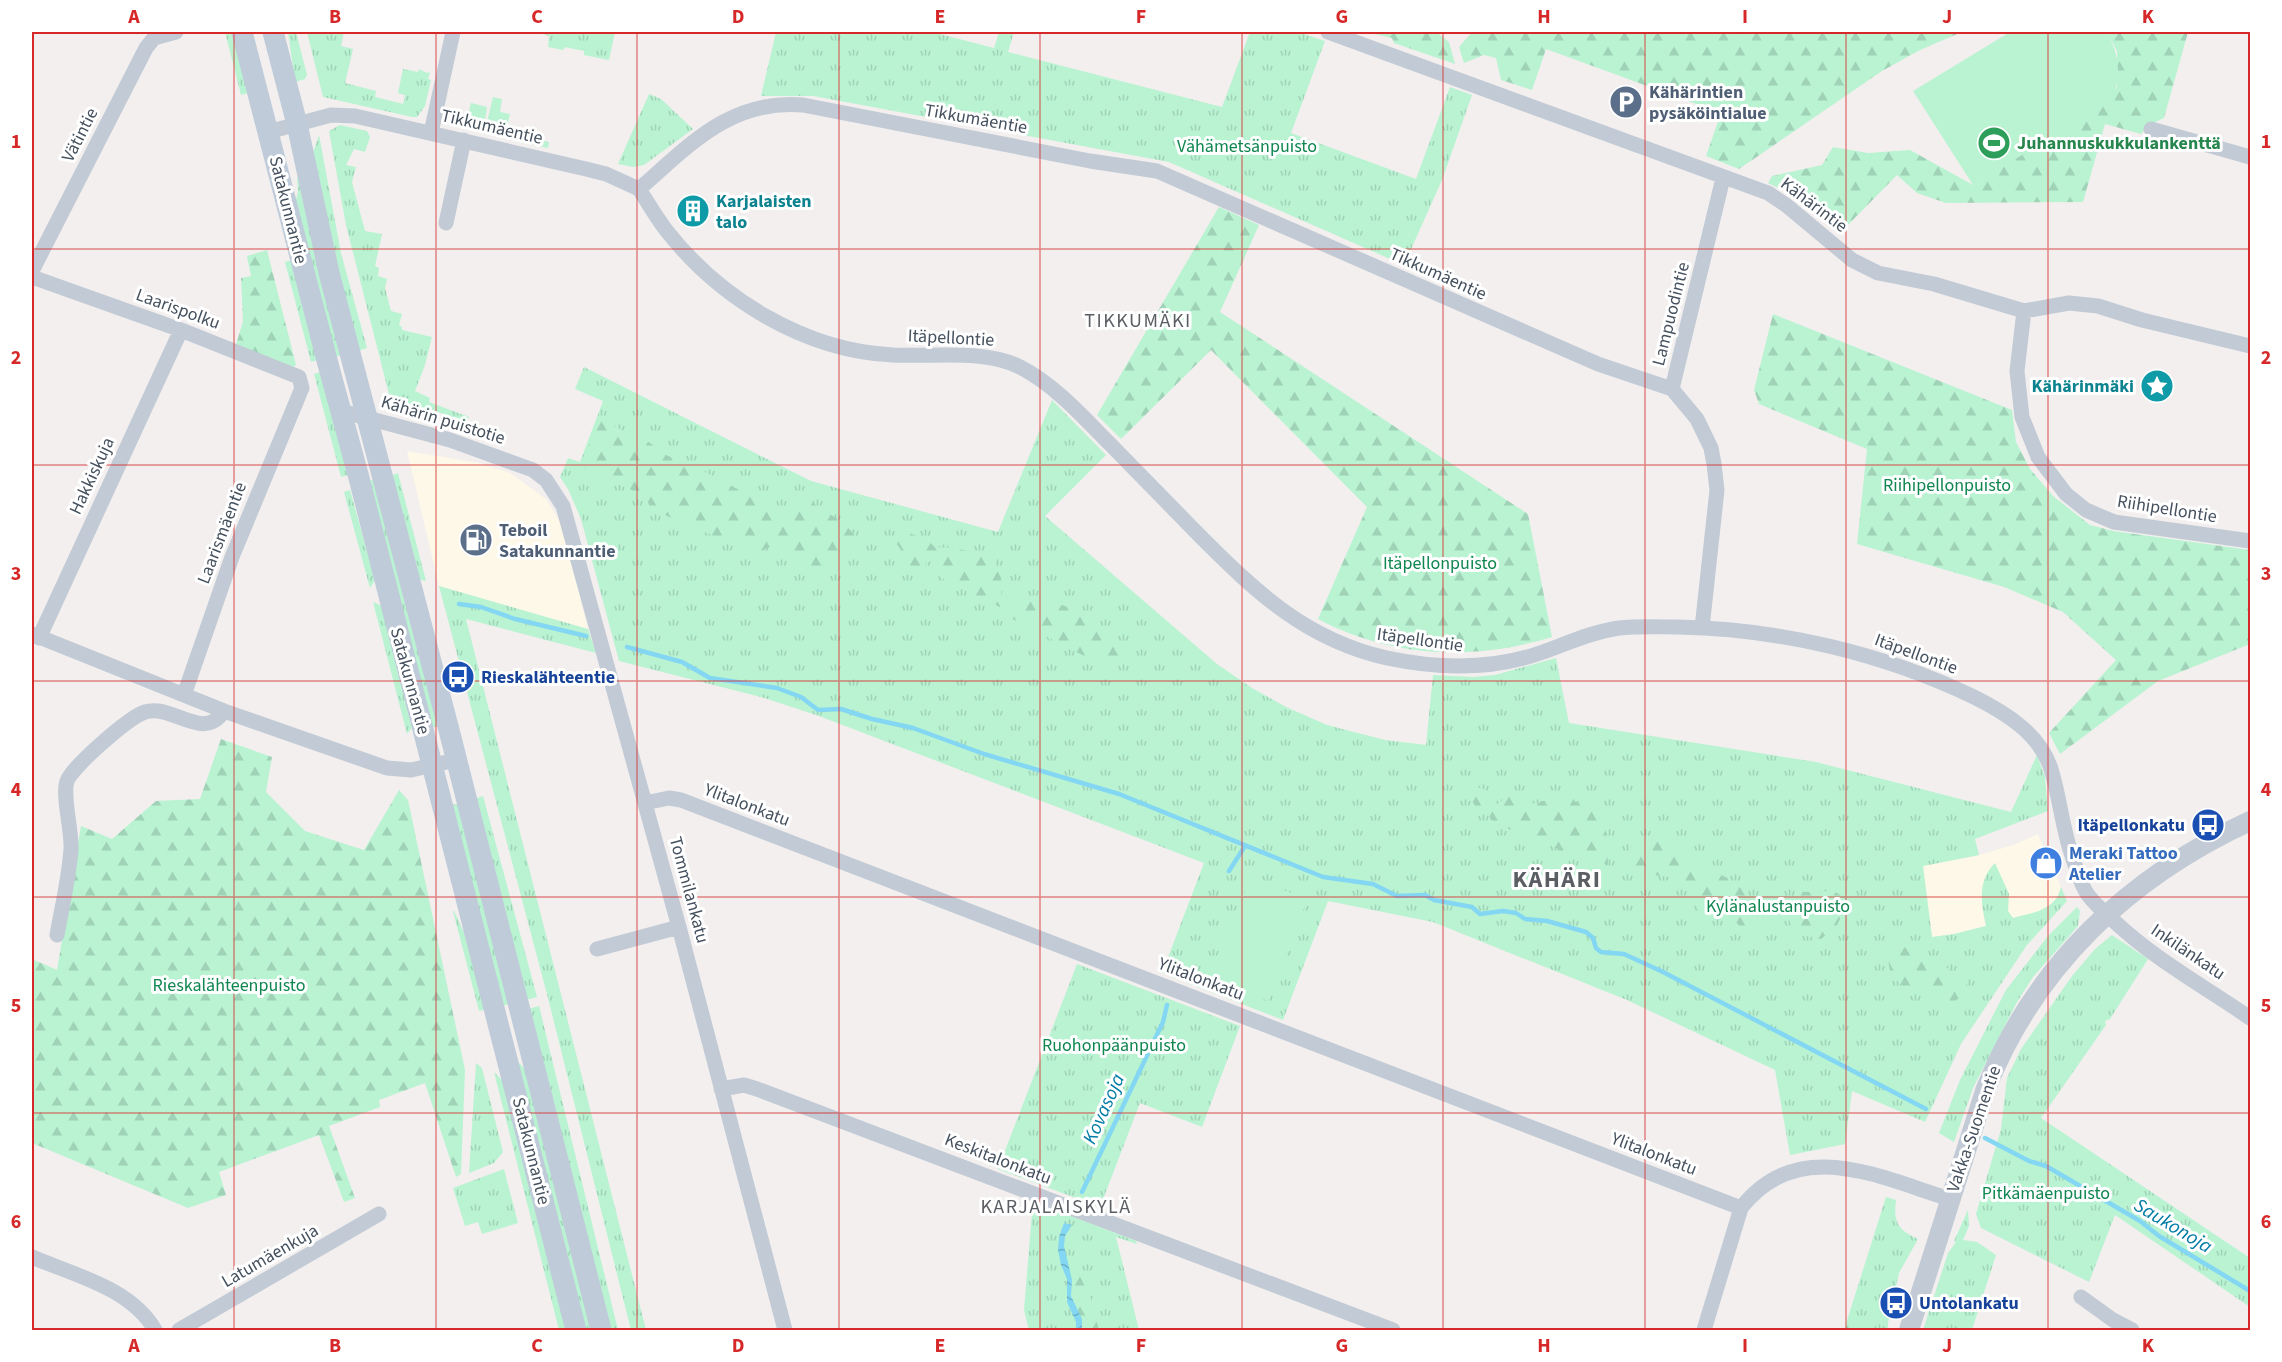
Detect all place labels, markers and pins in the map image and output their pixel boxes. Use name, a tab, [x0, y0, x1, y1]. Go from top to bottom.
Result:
place label: Kähärintien pysäköintialue	[1649, 80, 1767, 126]
parking icon: Kähärintien pysäköintialue	[1608, 84, 1644, 120]
sports icon: Juhannuskukkulankenttä	[1976, 125, 2012, 161]
place label: Juhannuskukkulankenttä	[2017, 131, 2221, 156]
place label: Karjalaisten talo	[716, 189, 812, 235]
building icon: Karjalaisten talo	[675, 193, 711, 229]
place icon: Kähärinmäki	[2139, 368, 2175, 404]
place label: Kähärinmäki	[2032, 374, 2134, 399]
place label: Teboil Satakunnantie	[499, 518, 616, 564]
fuel station icon: Teboil Satakunnantie	[458, 522, 494, 558]
bus stop icon: Rieskalähteentie	[440, 659, 476, 695]
place label: Rieskalähteentie	[481, 665, 615, 690]
bus stop icon: Itäpellonkatu	[2190, 807, 2226, 843]
place label: Itäpellonkatu	[2077, 813, 2185, 838]
place label: Meraki Tattoo Atelier	[2068, 841, 2178, 887]
shop icon: Meraki Tattoo Atelier	[2028, 845, 2064, 881]
bus stop icon: Untolankatu	[1878, 1285, 1914, 1321]
place label: Untolankatu	[1919, 1291, 2019, 1316]

